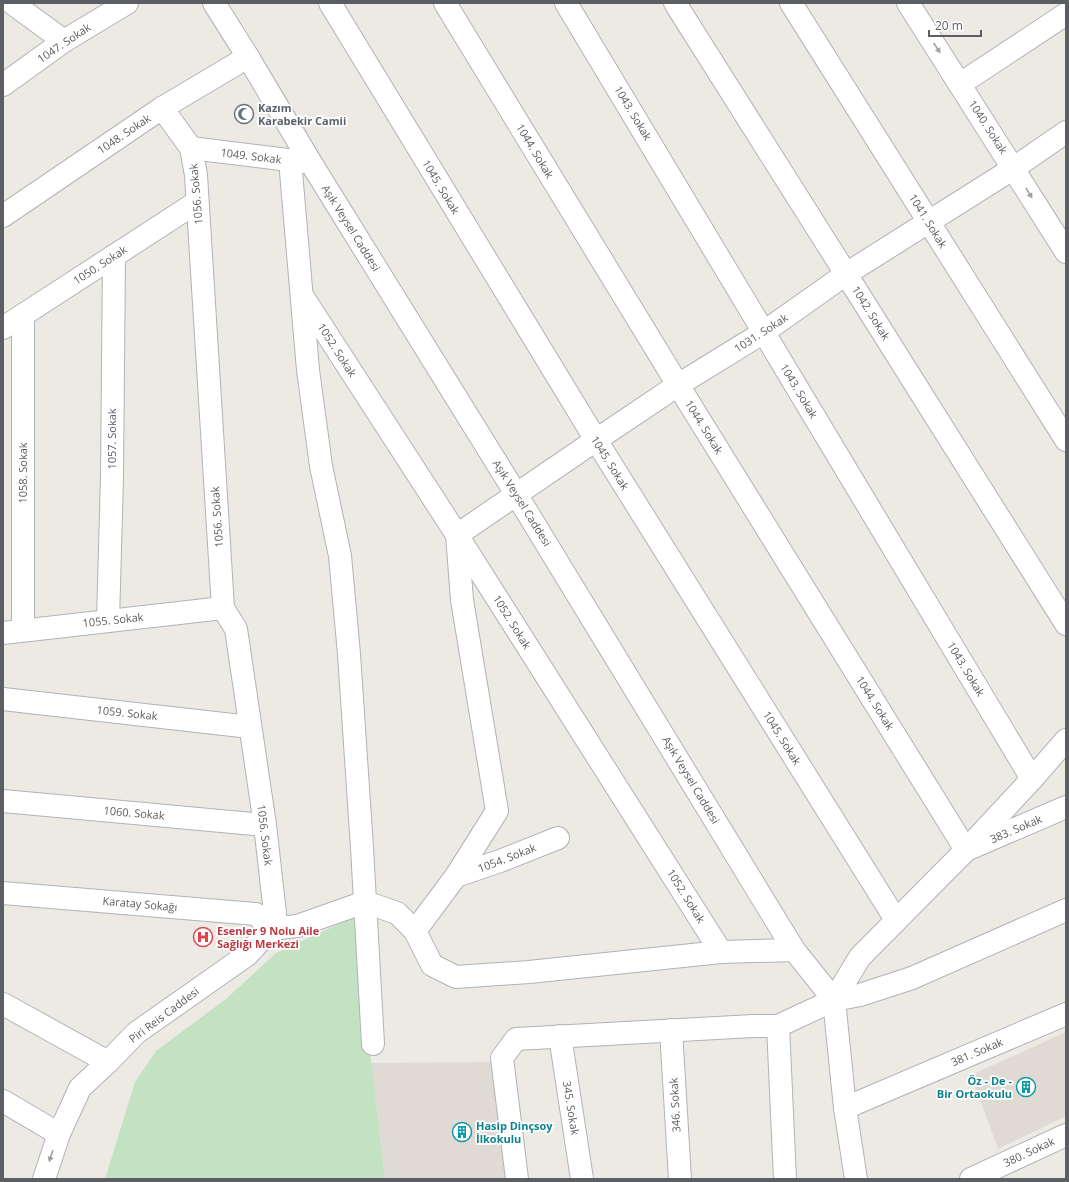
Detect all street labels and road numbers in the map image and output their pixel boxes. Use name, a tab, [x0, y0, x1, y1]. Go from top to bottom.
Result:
street label: 1047. Sokak	[34, 19, 93, 66]
street label: 1043. Sokak	[611, 83, 656, 143]
street label: 1040. Sokak	[965, 97, 1011, 157]
street label: 1048. Sokak	[94, 110, 153, 157]
street label: 1044. Sokak	[513, 121, 558, 181]
street label: 1049. Sokak	[220, 144, 283, 167]
street label: 1045. Sokak	[419, 157, 464, 217]
street label: 1056. Sokak	[185, 163, 206, 225]
street label: Aşık Veysel Caddesi	[319, 182, 384, 274]
street label: 1041. Sokak	[906, 191, 951, 251]
street label: 1050. Sokak	[70, 242, 130, 288]
street label: 1042. Sokak	[849, 283, 894, 343]
street label: 1031. Sokak	[731, 310, 791, 356]
street label: 1052. Sokak	[314, 320, 360, 380]
street label: 1043. Sokak	[777, 361, 822, 421]
street label: 1044. Sokak	[682, 397, 727, 457]
street label: 1057. Sokak	[104, 408, 119, 470]
street label: 1045. Sokak	[588, 433, 633, 493]
street label: 1058. Sokak	[15, 442, 30, 504]
street label: Aşık Veysel Caddesi	[490, 457, 555, 549]
street label: 1056. Sokak	[207, 486, 226, 548]
street label: 1052. Sokak	[490, 592, 535, 652]
street label: 1055. Sokak	[82, 609, 144, 630]
street label: 1043. Sokak	[944, 639, 989, 699]
street label: 1044. Sokak	[853, 673, 898, 733]
street label: 1059. Sokak	[96, 702, 158, 723]
street label: 1045. Sokak	[760, 708, 805, 768]
street label: Aşık Veysel Caddesi	[659, 733, 724, 826]
street label: 1060. Sokak	[103, 802, 165, 823]
street label: 1056. Sokak	[254, 804, 277, 866]
street label: 383. Sokak	[988, 811, 1044, 846]
street label: 1054. Sokak	[476, 839, 538, 876]
street label: 1052. Sokak	[664, 866, 709, 926]
street label: Karatay Sokağı	[102, 893, 178, 914]
street label: Piri Reis Caddesi	[126, 983, 202, 1046]
street label: 381. Sokak	[949, 1034, 1005, 1069]
street label: 346. Sokak	[666, 1077, 683, 1133]
street label: 345. Sokak	[560, 1080, 583, 1136]
street label: 380. Sokak	[1001, 1133, 1057, 1170]

